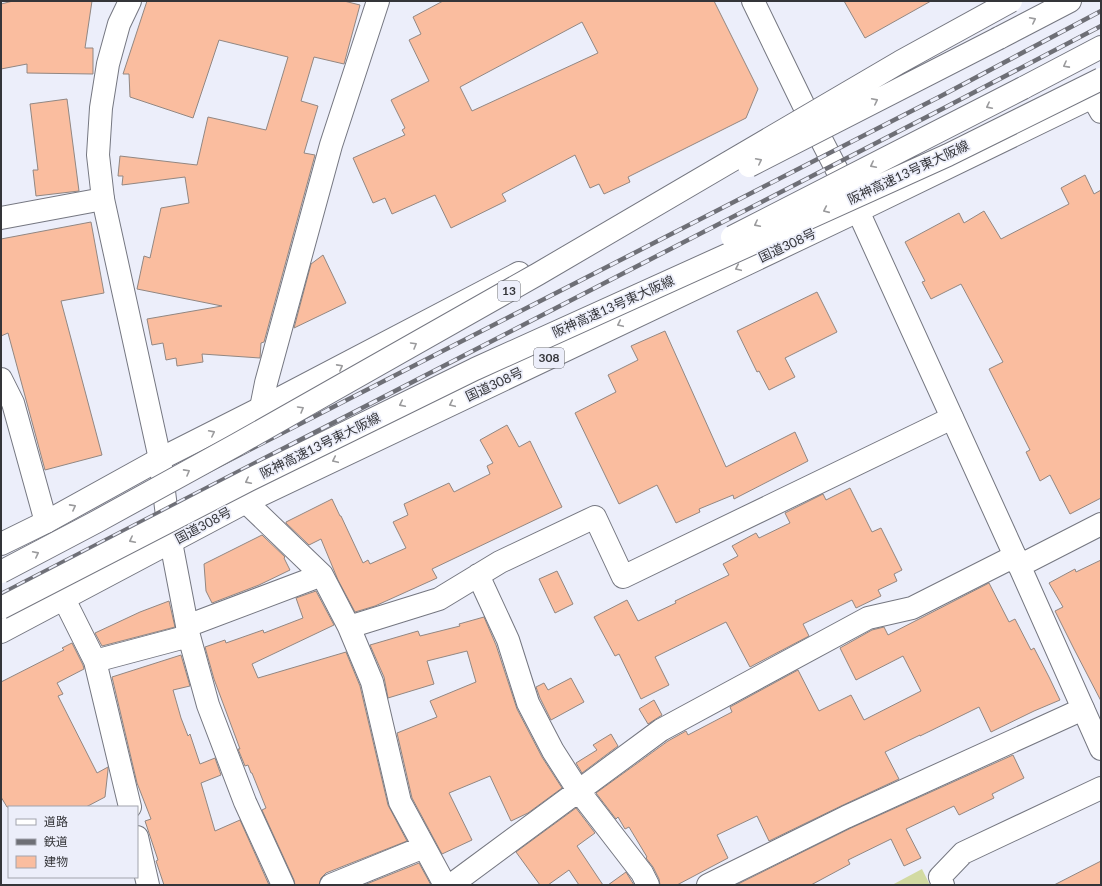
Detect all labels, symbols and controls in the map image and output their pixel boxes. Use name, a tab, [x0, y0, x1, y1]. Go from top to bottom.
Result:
one-way arrow	[1029, 18, 1036, 25]
one-way arrow	[1063, 61, 1071, 68]
one-way arrow	[871, 99, 878, 106]
one-way arrow	[985, 101, 993, 109]
street label: 阪神高速13号東大阪線	[845, 137, 971, 207]
one-way arrow	[755, 158, 763, 166]
one-way arrow	[870, 160, 877, 168]
one-way arrow	[822, 205, 830, 213]
one-way arrow	[754, 219, 761, 227]
street label: 国道308号	[756, 225, 818, 265]
one-way arrow	[735, 263, 742, 271]
street label: 阪神高速13号東大阪線	[549, 272, 677, 340]
road number: 13	[498, 281, 520, 301]
one-way arrow	[617, 319, 625, 327]
one-way arrow	[410, 342, 417, 349]
road number: 308	[534, 348, 564, 368]
one-way arrow	[336, 364, 343, 371]
street label: 国道308号	[463, 364, 525, 404]
one-way arrow	[449, 399, 457, 407]
one-way arrow	[399, 400, 407, 407]
one-way arrow	[296, 406, 304, 413]
street label: 阪神高速13号東大阪線	[257, 409, 383, 481]
one-way arrow	[208, 430, 215, 437]
one-way arrow	[332, 455, 339, 463]
one-way arrow	[183, 470, 190, 477]
one-way arrow	[245, 476, 252, 483]
street label: 国道308号	[172, 503, 234, 547]
one-way arrow	[69, 504, 76, 512]
one-way arrow	[129, 535, 137, 543]
one-way arrow	[31, 551, 39, 558]
legend	[8, 806, 138, 878]
text: 道路	[44, 814, 68, 829]
text: 鉄道	[44, 834, 68, 849]
text: 建物	[44, 854, 68, 869]

